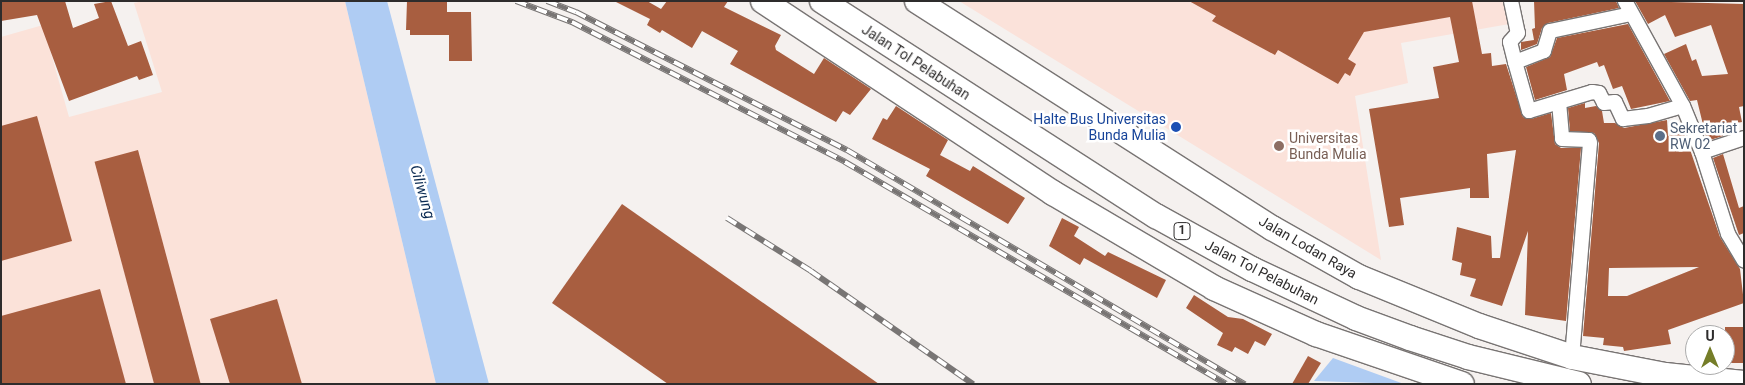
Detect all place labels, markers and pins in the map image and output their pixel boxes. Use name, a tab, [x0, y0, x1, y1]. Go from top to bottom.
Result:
place label: Halte Bus Universitas Bunda Mulia	[1033, 111, 1166, 144]
place label: Sekretariat RW 02	[1670, 120, 1737, 152]
marker: Halte Bus Universitas Bunda Mulia	[1170, 121, 1182, 133]
place label: Universitas Bunda Mulia	[1289, 130, 1367, 162]
marker: Sekretariat RW 02	[1654, 130, 1666, 142]
marker: Universitas Bunda Mulia	[1273, 140, 1285, 152]

